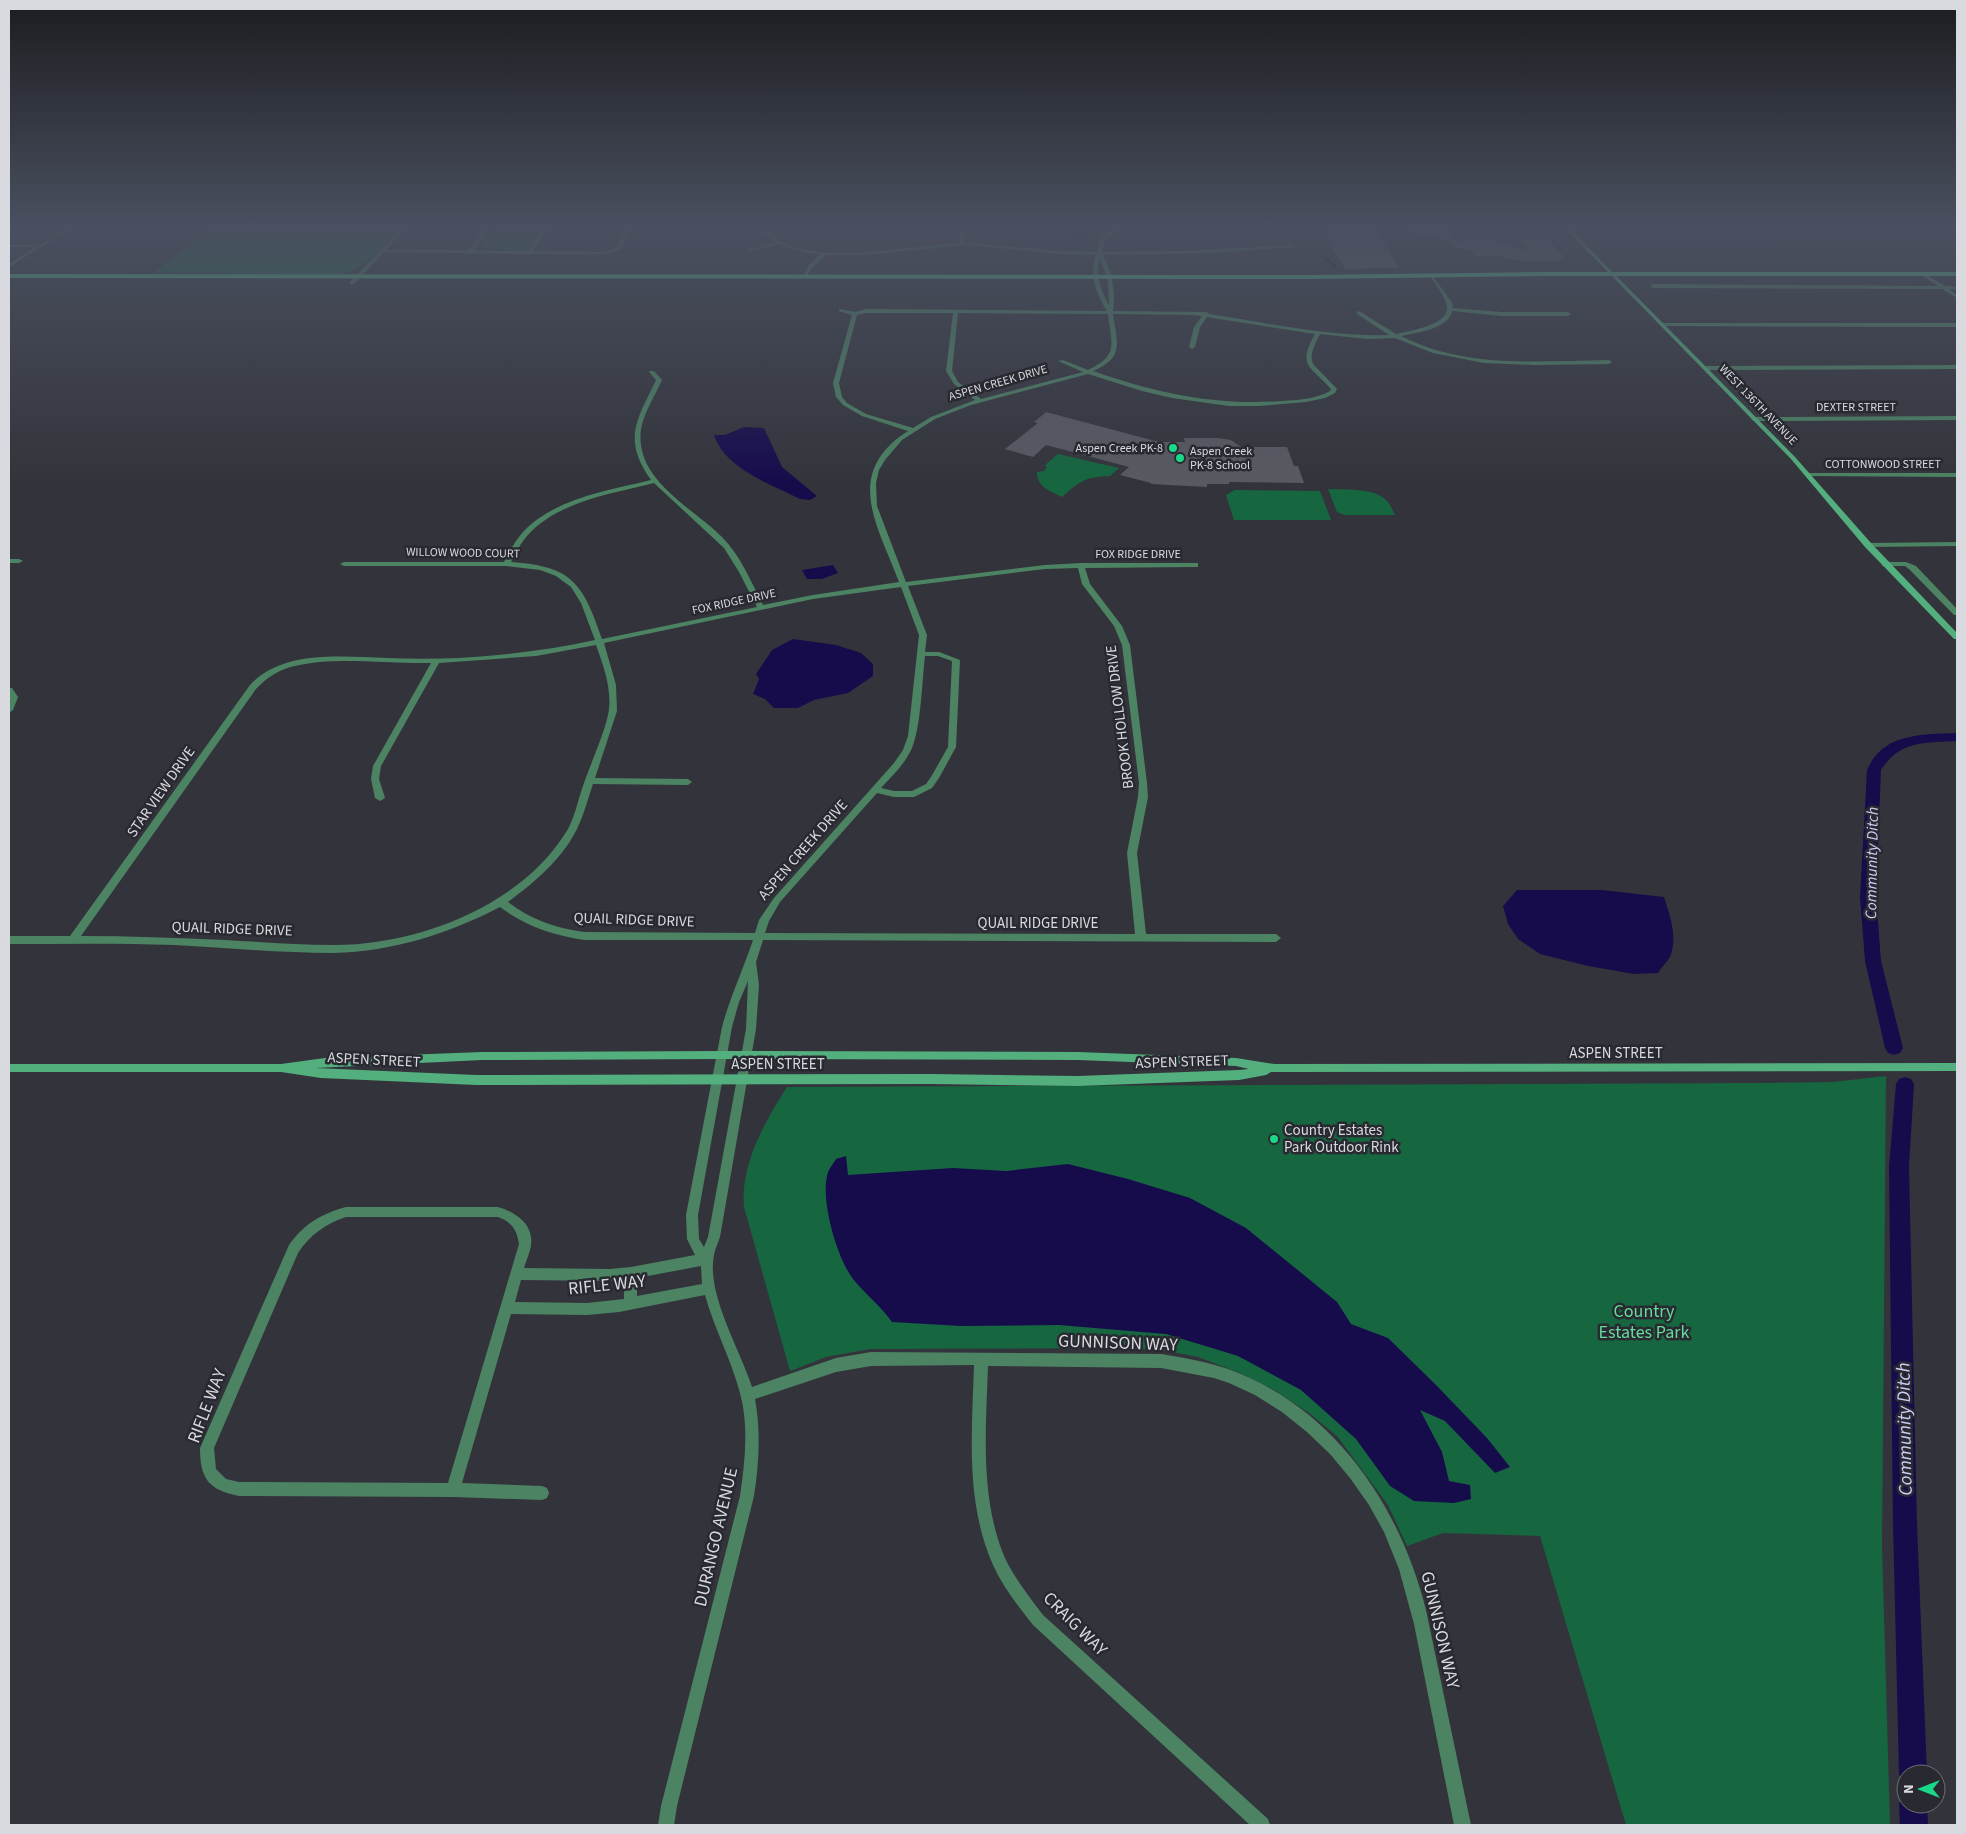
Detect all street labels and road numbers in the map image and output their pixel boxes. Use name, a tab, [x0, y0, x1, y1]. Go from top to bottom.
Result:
street label: ASPEN CREEK DRIVE	[947, 361, 1049, 405]
street label: WEST 136TH AVENUE	[1715, 361, 1801, 449]
street label: DEXTER STREET	[1816, 399, 1897, 416]
street label: COTTONWOOD STREET	[1825, 456, 1942, 473]
street label: WILLOW WOOD COURT	[406, 544, 521, 563]
street label: FOX RIDGE DRIVE	[1095, 546, 1181, 563]
street label: FOX RIDGE DRIVE	[690, 585, 778, 619]
street label: BROOK HOLLOW DRIVE	[1101, 644, 1139, 790]
street label: STAR VIEW DRIVE	[122, 742, 200, 842]
street label: ASPEN CREEK DRIVE	[753, 795, 853, 905]
street label: QUAIL RIDGE DRIVE	[573, 907, 695, 933]
street label: QUAIL RIDGE DRIVE	[978, 913, 1099, 934]
street label: QUAIL RIDGE DRIVE	[171, 916, 293, 942]
street label: ASPEN STREET	[1569, 1043, 1663, 1064]
street label: ASPEN STREET	[327, 1047, 421, 1073]
street label: ASPEN STREET	[1135, 1050, 1229, 1074]
street label: ASPEN STREET	[731, 1054, 825, 1075]
street label: RIFLE WAY	[567, 1268, 647, 1302]
street label: GUNNISON WAY	[1058, 1328, 1179, 1358]
street label: RIFLE WAY	[181, 1365, 233, 1447]
street label: DURANGO AVENUE	[688, 1465, 744, 1609]
street label: GUNNISON WAY	[1414, 1569, 1466, 1692]
street label: CRAIG WAY	[1037, 1586, 1113, 1662]

